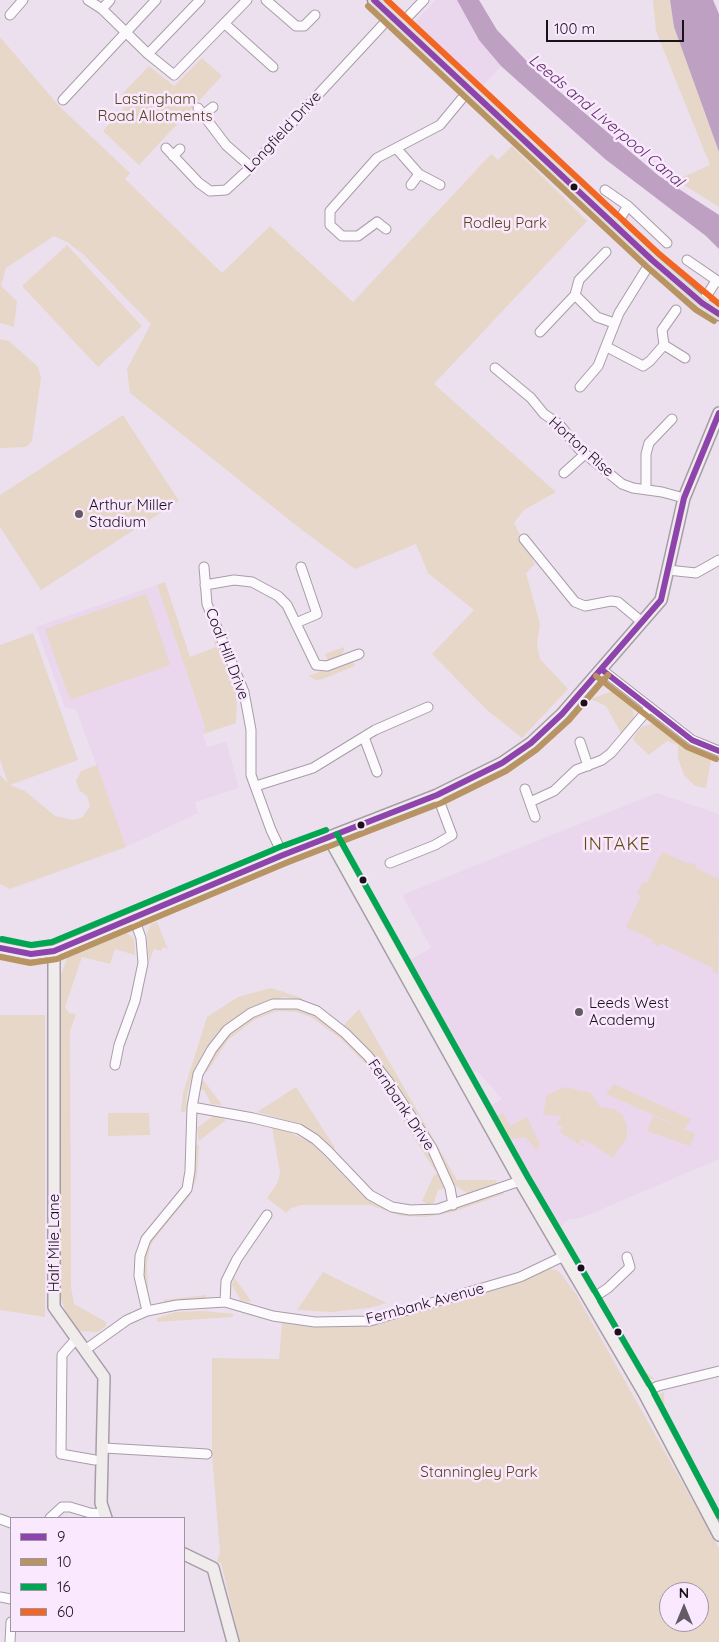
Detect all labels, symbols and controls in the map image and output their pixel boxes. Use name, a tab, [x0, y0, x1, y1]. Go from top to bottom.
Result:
scale bar	[549, 10, 686, 42]
text: 100 m	[554, 19, 595, 38]
water label: Leeds and Liverpool Canal	[525, 50, 687, 192]
street label: Longfield Drive	[241, 88, 325, 176]
park label: Lastingham Road Allotments	[97, 90, 213, 125]
unlabelled marker	[569, 182, 579, 192]
park label: Rodley Park	[463, 214, 547, 232]
street label: Horton Rise	[545, 413, 617, 481]
place label: Arthur Miller Stadium	[89, 496, 173, 531]
marker: Arthur Miller Stadium	[73, 508, 85, 520]
street label: Coal Hill Drive	[201, 606, 253, 702]
unlabelled marker	[579, 698, 589, 708]
unlabelled marker	[356, 820, 366, 830]
district label: INTAKE	[582, 834, 652, 856]
unlabelled marker	[358, 875, 368, 885]
place label: Leeds West Academy	[589, 994, 669, 1029]
marker: Leeds West Academy	[573, 1006, 585, 1018]
street label: Fernbank Drive	[364, 1056, 438, 1154]
street label: Half Mile Lane	[45, 1194, 63, 1292]
unlabelled marker	[576, 1263, 586, 1273]
street label: Fernbank Avenue	[364, 1280, 486, 1328]
unlabelled marker	[613, 1327, 623, 1337]
park label: Stanningley Park	[420, 1463, 538, 1481]
legend	[10, 1517, 185, 1632]
text: 9	[57, 1527, 65, 1546]
text: 10	[57, 1552, 71, 1571]
text: 16	[57, 1577, 71, 1596]
north arrow	[659, 1582, 709, 1632]
text: N	[679, 1584, 689, 1602]
text: 60	[57, 1602, 74, 1621]

